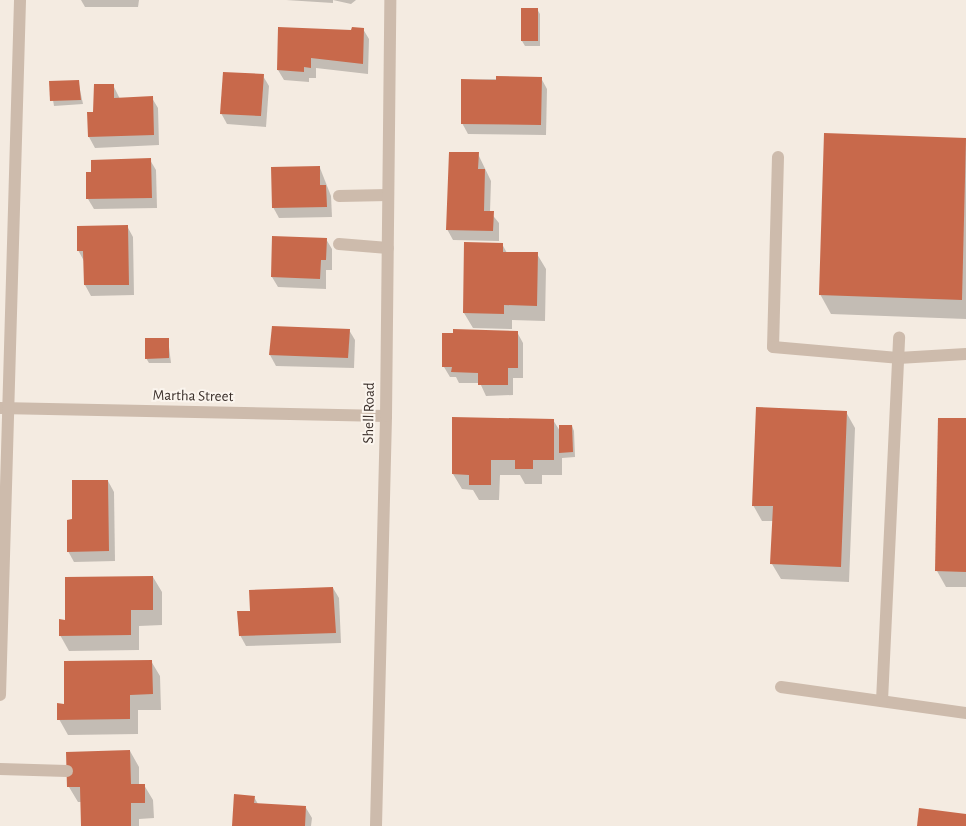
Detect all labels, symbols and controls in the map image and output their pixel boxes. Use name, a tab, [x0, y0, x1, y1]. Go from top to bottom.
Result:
street label: Shell Road	[359, 382, 379, 444]
street label: Martha Street	[153, 386, 233, 406]

